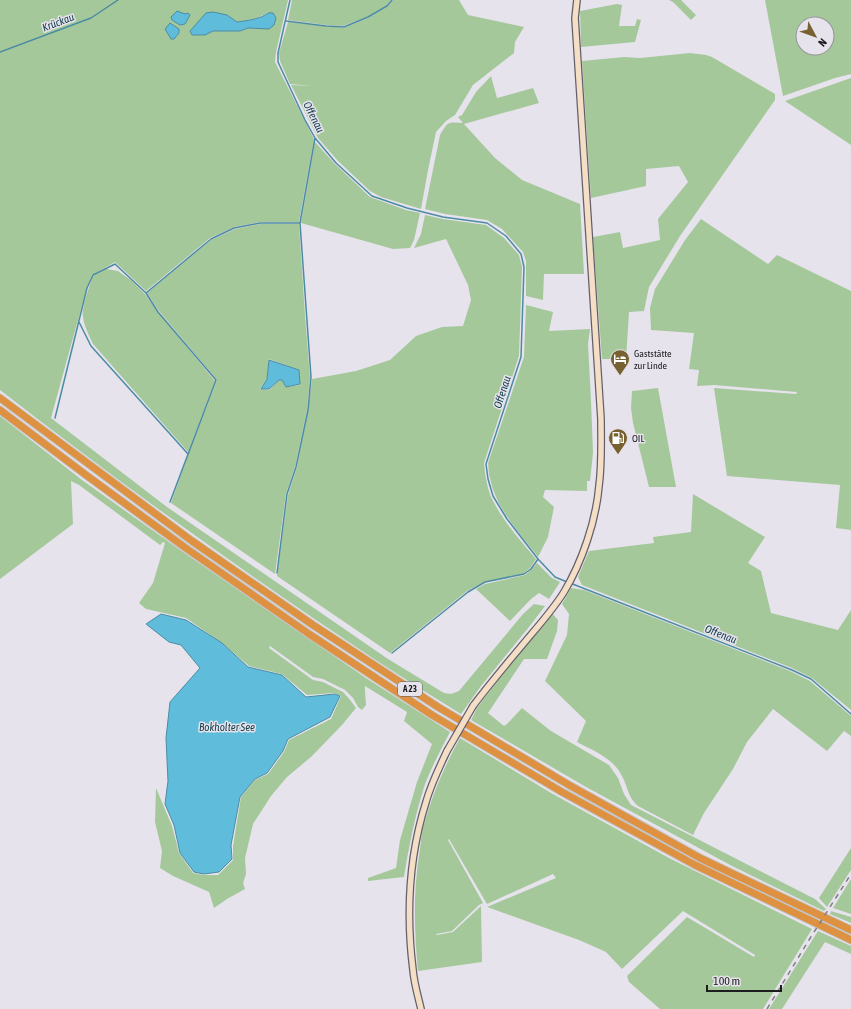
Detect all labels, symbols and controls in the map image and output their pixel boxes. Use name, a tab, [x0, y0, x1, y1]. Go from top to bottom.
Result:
water label: Krückau	[40, 10, 76, 34]
north arrow	[795, 16, 835, 56]
text: N	[816, 36, 829, 49]
water label: Offenau	[301, 100, 327, 135]
hotel icon: Gaststätte zur Linde	[609, 348, 631, 376]
place label: Gaststätte zur Linde	[634, 348, 672, 371]
water label: Offenau	[491, 374, 513, 410]
fuel station icon: OIL	[607, 427, 629, 455]
place label: OIL	[632, 433, 644, 444]
water label: Offenau	[703, 622, 739, 646]
road number: A 23	[398, 682, 422, 696]
water label: Bokholter See	[199, 721, 255, 733]
scale bar	[707, 967, 781, 993]
text: 100 m	[713, 974, 740, 988]

